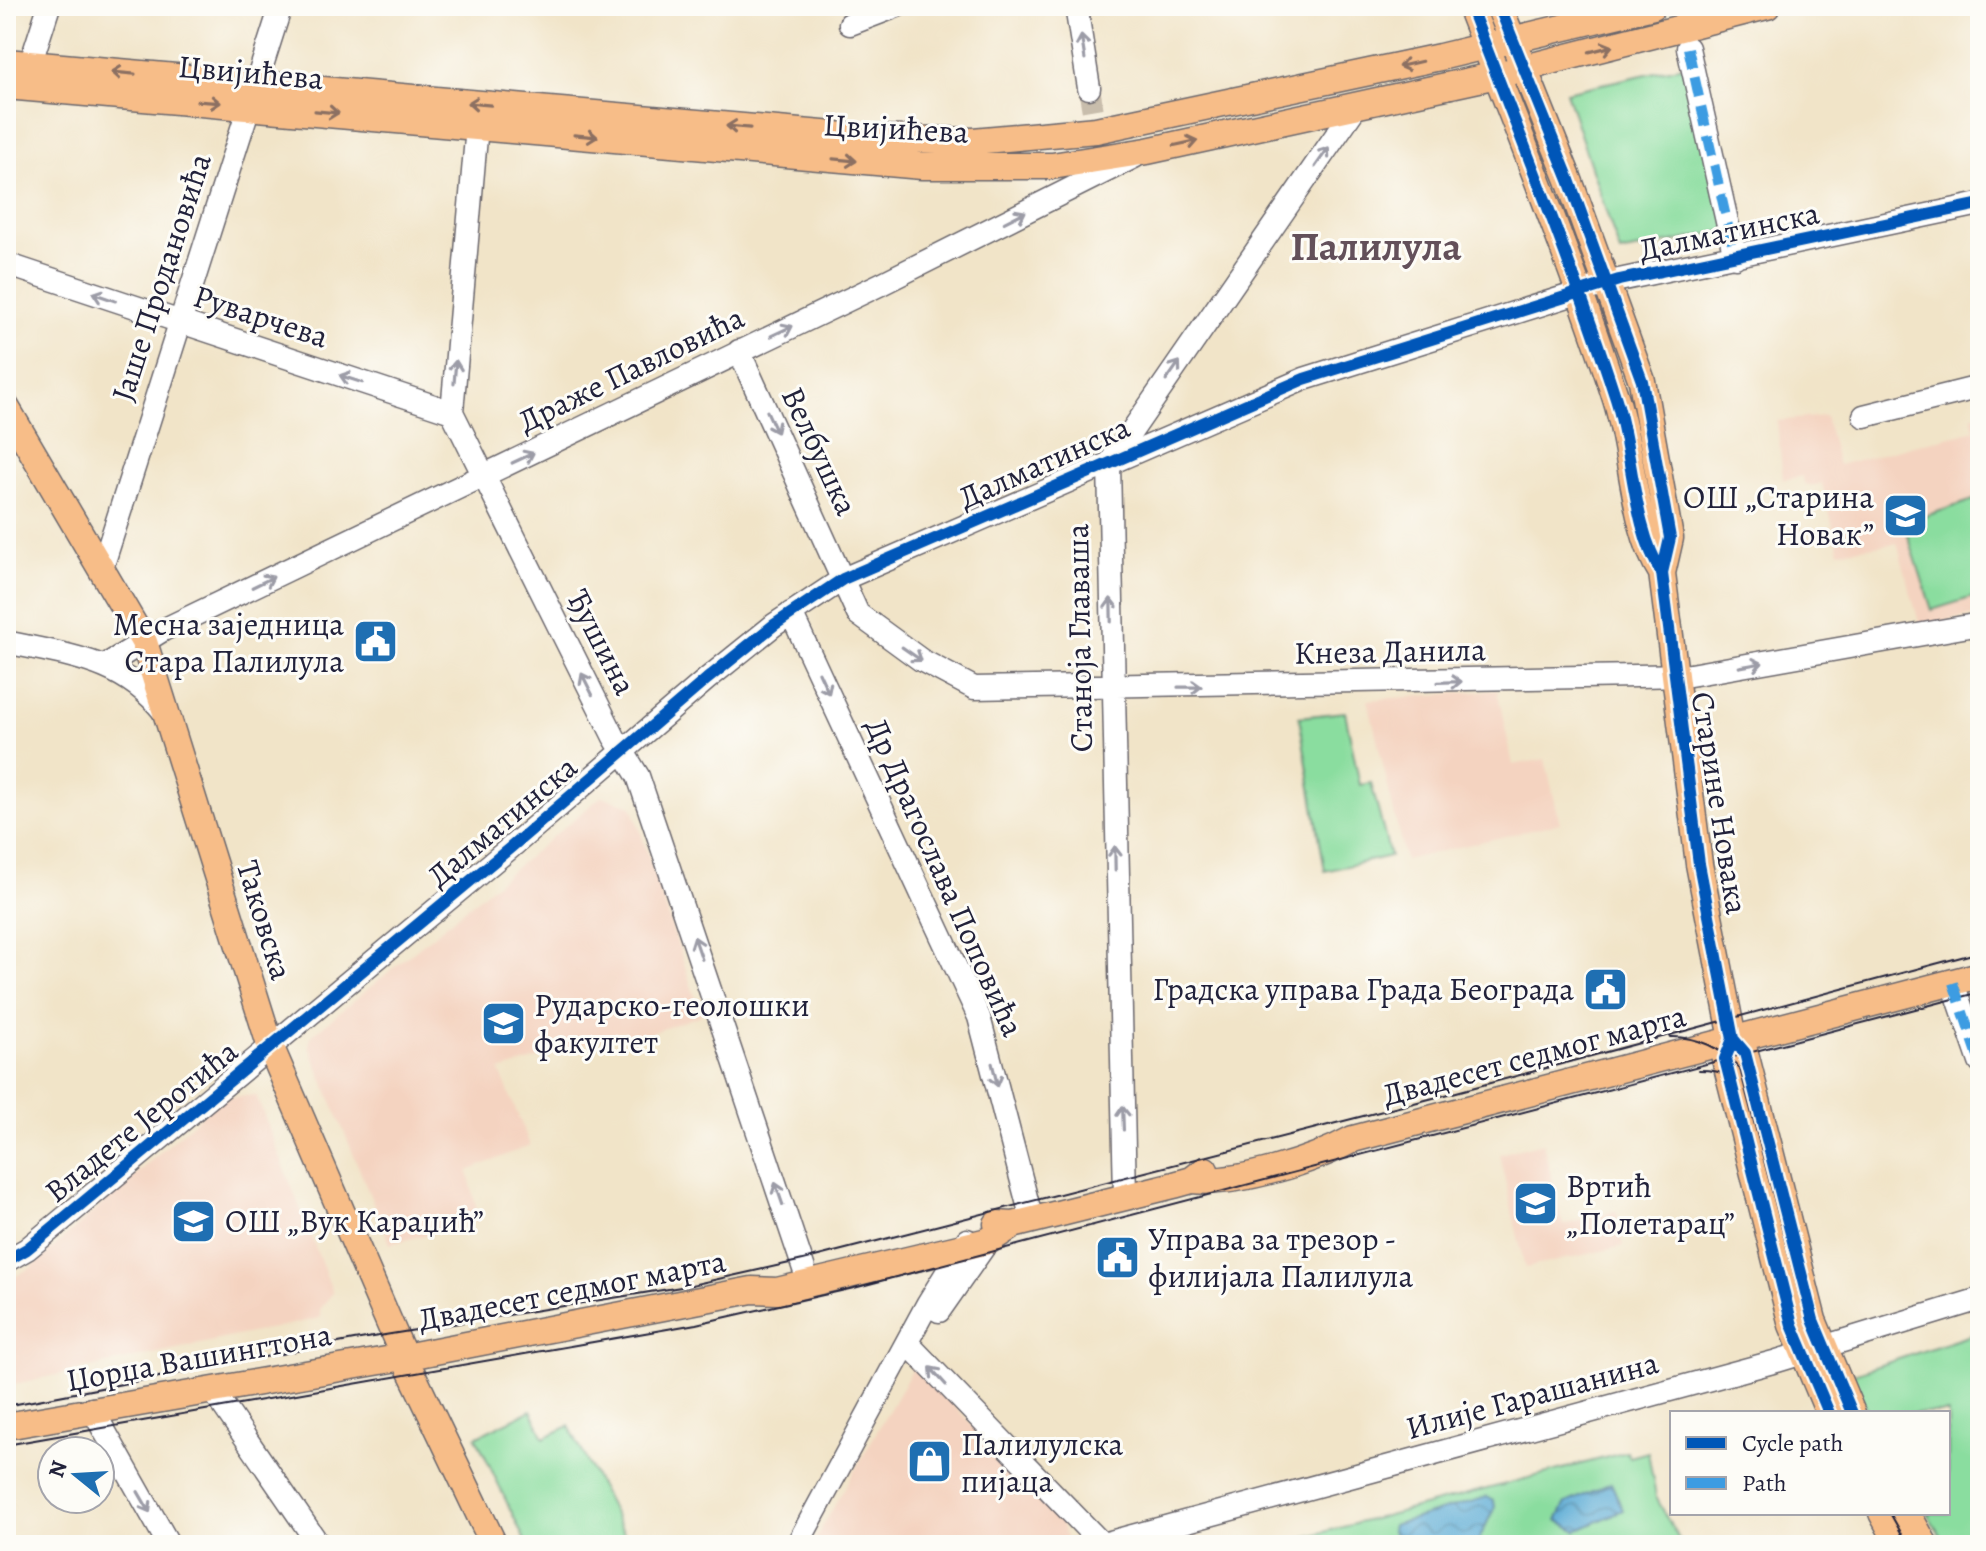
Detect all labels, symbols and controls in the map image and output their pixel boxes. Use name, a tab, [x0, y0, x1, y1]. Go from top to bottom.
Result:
one-way arrow	[1075, 35, 1090, 60]
one-way arrow	[1587, 40, 1613, 55]
street label: Цвијићева	[177, 44, 325, 100]
one-way arrow	[1397, 57, 1423, 72]
one-way arrow	[110, 65, 137, 80]
one-way arrow	[195, 95, 221, 110]
one-way arrow	[466, 96, 493, 111]
street label: Цвијићева	[822, 102, 970, 154]
one-way arrow	[313, 105, 340, 120]
one-way arrow	[725, 119, 752, 134]
one-way arrow	[572, 129, 599, 144]
one-way arrow	[1173, 135, 1199, 150]
street label: Јаше Продановића	[100, 147, 222, 407]
one-way arrow	[1314, 147, 1330, 169]
one-way arrow	[831, 153, 858, 168]
street label: Далматинска	[1635, 190, 1824, 272]
one-way arrow	[1003, 208, 1027, 224]
district label: Палилула	[1291, 219, 1461, 274]
street label: Руварчева	[188, 274, 334, 358]
one-way arrow	[92, 289, 117, 304]
street label: Драже Павловића	[511, 295, 752, 443]
one-way arrow	[769, 323, 793, 338]
one-way arrow	[448, 359, 463, 386]
one-way arrow	[1165, 360, 1181, 382]
one-way arrow	[339, 370, 364, 385]
street label: Велбушка	[771, 380, 869, 523]
street label: Далматинска	[951, 404, 1137, 519]
one-way arrow	[765, 410, 780, 434]
one-way arrow	[511, 450, 535, 465]
place label: ОШ „Старина Новак”	[1683, 475, 1874, 556]
school or university icon: ОШ „Старина Новак”	[1881, 491, 1929, 539]
street label: Станоја Главаша	[1055, 523, 1103, 753]
one-way arrow	[251, 574, 275, 590]
street label: Ђушина	[557, 582, 647, 703]
one-way arrow	[1103, 597, 1119, 624]
place label: Месна заједница Стара Палилула	[113, 602, 344, 683]
public building icon: Месна заједница Стара Палилула	[351, 618, 399, 666]
street label: Кнеза Данила	[1294, 627, 1486, 675]
one-way arrow	[901, 646, 923, 662]
one-way arrow	[1738, 656, 1764, 671]
one-way arrow	[817, 671, 832, 695]
one-way arrow	[578, 672, 594, 696]
one-way arrow	[1436, 674, 1463, 689]
one-way arrow	[1176, 679, 1203, 694]
street label: Старине Новака	[1681, 689, 1759, 918]
street label: Др Драгослава Поповића	[855, 711, 1035, 1044]
street label: Далматинска	[418, 745, 587, 897]
one-way arrow	[1108, 845, 1123, 872]
street label: Таковска	[226, 855, 304, 985]
one-way arrow	[689, 935, 704, 960]
public building icon: Градска управа Града Београда	[1581, 965, 1629, 1013]
place label: Градска управа Града Београда	[1153, 967, 1574, 1011]
place label: Рударско-геолошки факултет	[534, 983, 810, 1064]
street label: Двадесет седмог марта	[1378, 993, 1691, 1117]
school or university icon: Рударско-геолошки факултет	[479, 999, 527, 1047]
street label: Владете Јеротића	[35, 1029, 247, 1213]
one-way arrow	[988, 1062, 1003, 1088]
one-way arrow	[1115, 1105, 1131, 1132]
place label: Вртић „Полетарац”	[1566, 1164, 1735, 1245]
school or university icon: Вртић „Полетарац”	[1511, 1180, 1559, 1228]
one-way arrow	[771, 1182, 786, 1207]
school or university icon: ОШ „Вук Караџић”	[170, 1197, 218, 1245]
place label: ОШ „Вук Караџић”	[225, 1199, 484, 1243]
place label: Управа за трезор - филијала Палилула	[1148, 1217, 1413, 1298]
public building icon: Управа за трезор - филијала Палилула	[1093, 1233, 1141, 1281]
street label: Двадесет седмог марта	[415, 1239, 730, 1341]
street label: Џорџа Вашингтона	[63, 1312, 335, 1402]
street label: Илије Гарашанина	[1401, 1340, 1663, 1450]
one-way arrow	[928, 1366, 947, 1386]
legend	[1670, 1411, 1950, 1515]
place label: Палилулска пијаца	[961, 1422, 1124, 1503]
text: Cycle path	[1742, 1427, 1843, 1459]
north arrow	[36, 1435, 116, 1515]
shop icon: Палилулска пијаца	[906, 1438, 954, 1486]
text: N	[41, 1457, 75, 1481]
text: Path	[1742, 1467, 1787, 1499]
one-way arrow	[136, 1490, 152, 1513]

